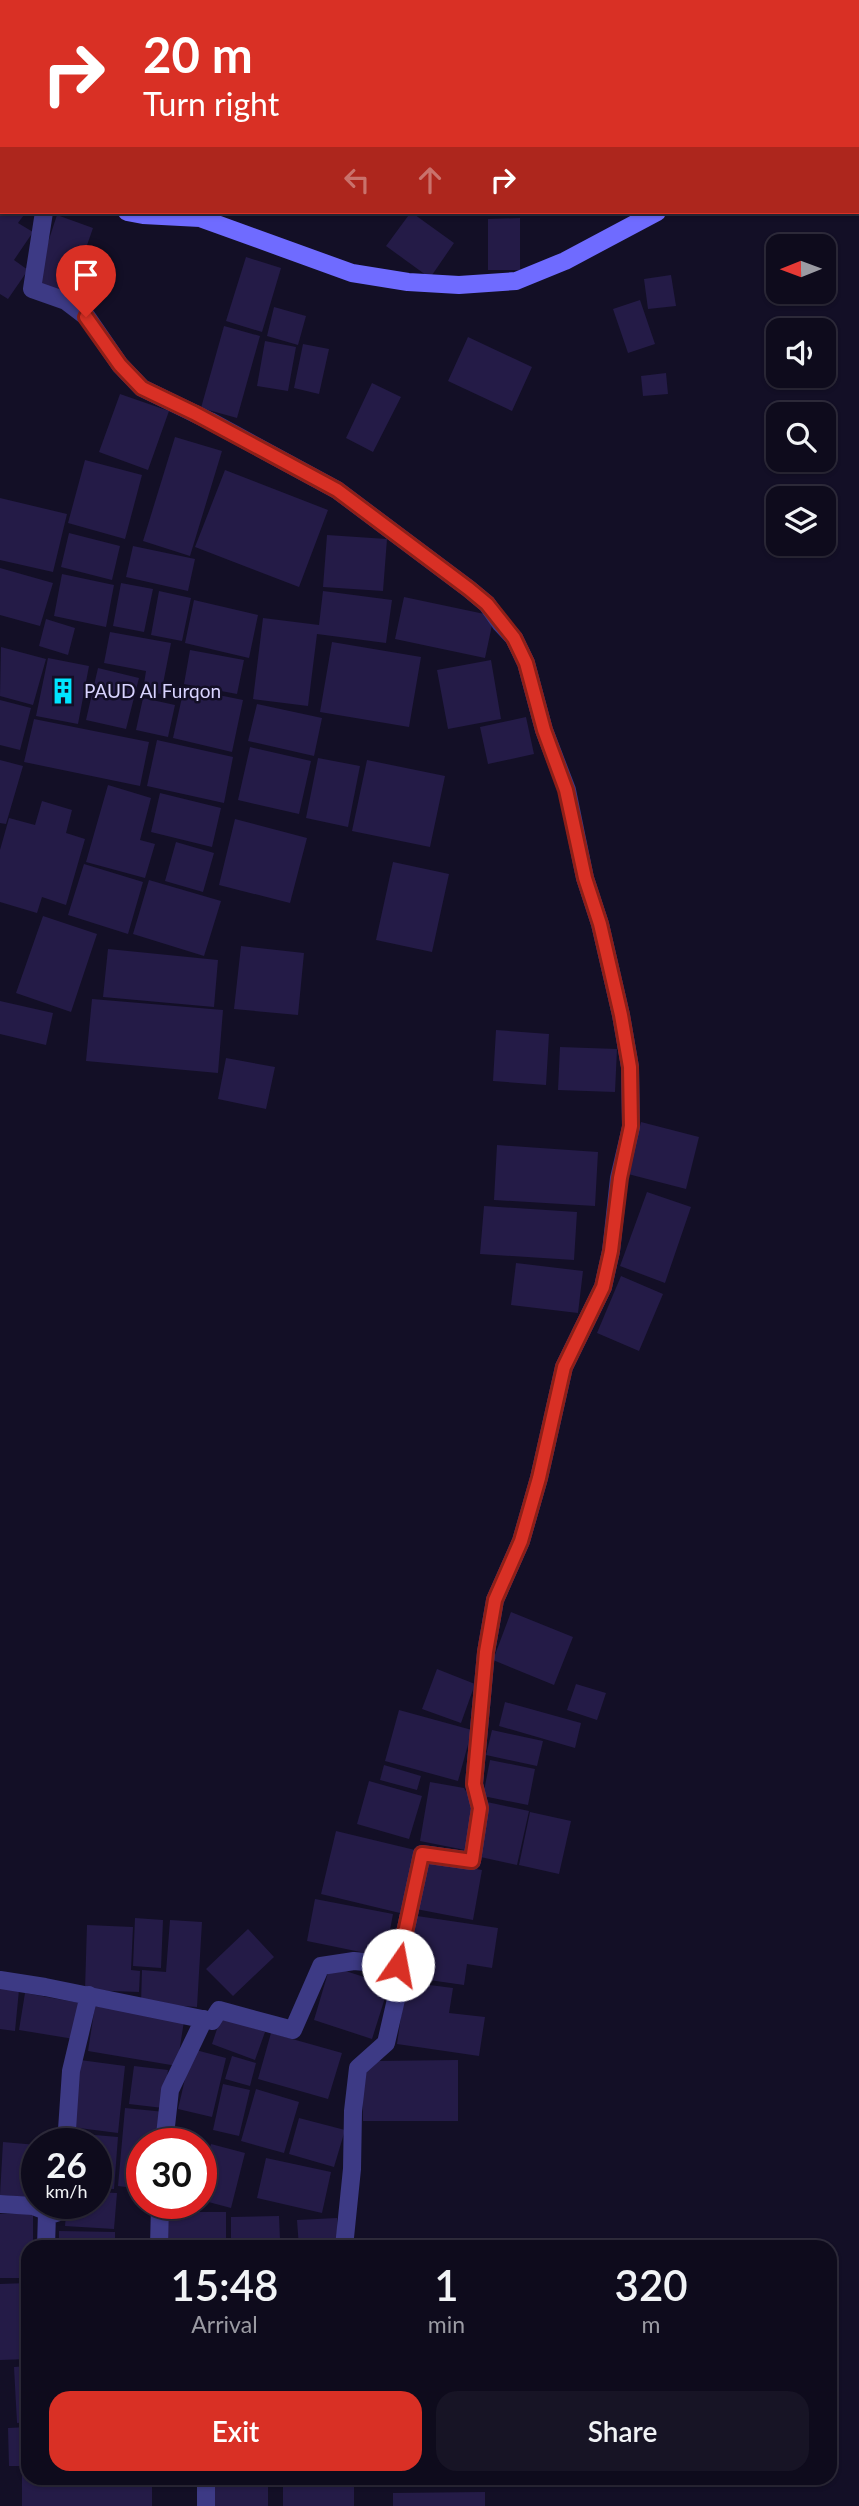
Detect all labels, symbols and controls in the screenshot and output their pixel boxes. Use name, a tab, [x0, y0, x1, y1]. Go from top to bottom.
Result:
text: 20 m	[143, 25, 253, 83]
icon: right	[28, 28, 119, 119]
text: Turn right	[143, 84, 279, 123]
icon: left	[338, 161, 376, 199]
icon: ahead	[411, 161, 449, 199]
icon: right	[484, 161, 522, 199]
north arrow	[766, 234, 836, 304]
map controls	[766, 234, 836, 556]
pin	[56, 245, 116, 317]
icon: arrive	[67, 256, 105, 294]
button: sound	[766, 318, 836, 388]
button: search	[766, 402, 836, 472]
button: layers	[766, 486, 836, 556]
building icon: PAUD Al Furqon	[48, 676, 78, 706]
place label: PAUD Al Furqon	[84, 679, 221, 702]
position arrow	[361, 1928, 435, 2002]
speed limit sign: 30	[126, 2128, 217, 2219]
text: 26	[46, 2143, 87, 2185]
text: km/h	[45, 2180, 88, 2202]
text: 15:48	[170, 2260, 278, 2310]
text: 1	[434, 2260, 459, 2310]
text: 320	[615, 2260, 688, 2310]
text: Arrival	[191, 2310, 258, 2338]
text: min	[428, 2310, 465, 2338]
text: m	[642, 2310, 661, 2338]
button: Exit	[49, 2391, 422, 2471]
button: Share	[436, 2391, 809, 2471]

